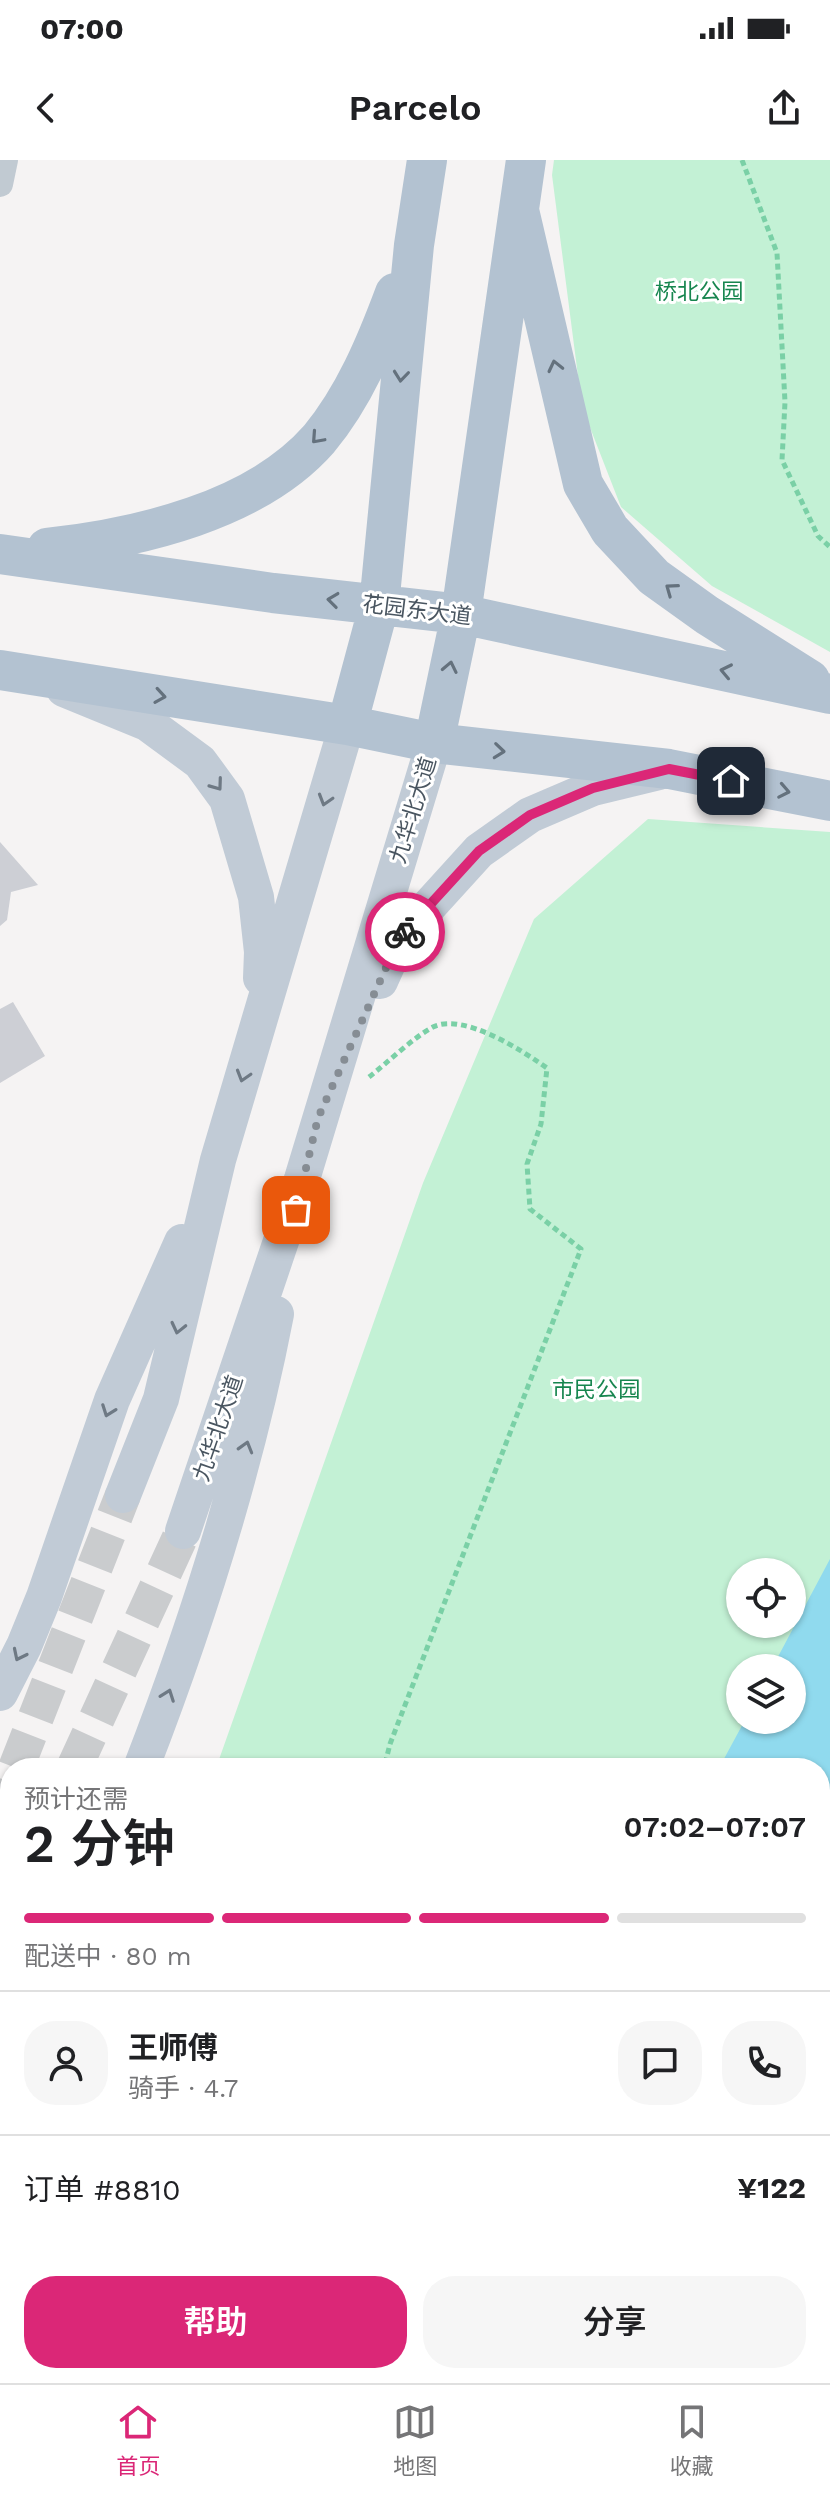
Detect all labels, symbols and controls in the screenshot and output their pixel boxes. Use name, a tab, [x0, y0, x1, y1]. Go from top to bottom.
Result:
text: 07:00	[40, 11, 124, 46]
icon: back	[24, 86, 68, 130]
icon: share	[762, 86, 806, 130]
text: Parcelo	[349, 87, 481, 129]
park label: 桥北公园	[655, 279, 743, 304]
one-way arrow	[547, 359, 564, 373]
one-way arrow	[393, 370, 410, 383]
one-way arrow	[312, 429, 326, 444]
one-way arrow	[665, 584, 680, 599]
street label: 花园东大道	[361, 591, 473, 629]
one-way arrow	[326, 592, 339, 609]
one-way arrow	[441, 661, 458, 674]
one-way arrow	[720, 663, 734, 680]
one-way arrow	[153, 687, 167, 704]
one-way arrow	[493, 742, 506, 759]
pin	[697, 747, 765, 815]
street label: 九华北大道	[385, 754, 441, 866]
icon: home	[709, 759, 753, 803]
one-way arrow	[207, 776, 222, 791]
one-way arrow	[778, 782, 791, 799]
one-way arrow	[318, 793, 334, 806]
courier	[365, 892, 445, 972]
icon: bike	[383, 910, 427, 954]
one-way arrow	[236, 1069, 252, 1082]
pin	[262, 1176, 330, 1244]
icon: bag	[274, 1188, 318, 1232]
one-way arrow	[170, 1320, 187, 1334]
street label: 九华北大道	[188, 1372, 248, 1484]
park label: 市民公园	[552, 1377, 640, 1402]
one-way arrow	[102, 1403, 118, 1417]
one-way arrow	[237, 1440, 253, 1454]
map controls	[726, 1558, 806, 1734]
button: locate	[726, 1558, 806, 1638]
one-way arrow	[14, 1647, 29, 1662]
button: layers	[726, 1654, 806, 1734]
one-way arrow	[158, 1689, 174, 1703]
text: 预计还需	[24, 1784, 128, 1814]
text: 07:02–07:07	[624, 1809, 806, 1844]
text: 2 分钟	[24, 1814, 175, 1875]
text: 配送中 · 80 m	[24, 1941, 191, 1971]
button: person	[24, 2021, 108, 2105]
button: chat	[618, 2021, 702, 2105]
button: phone	[722, 2021, 806, 2105]
text: 王师傅	[128, 2030, 218, 2065]
text: 骑手 · 4.7	[128, 2073, 238, 2103]
text: ¥122	[737, 2170, 806, 2205]
text: 订单 #8810	[24, 2172, 181, 2207]
button: 帮助	[24, 2276, 407, 2368]
button: 分享	[423, 2276, 806, 2368]
tab: 首页	[116, 2400, 160, 2480]
tab: 地图	[393, 2400, 437, 2480]
tab: 收藏	[670, 2400, 714, 2480]

